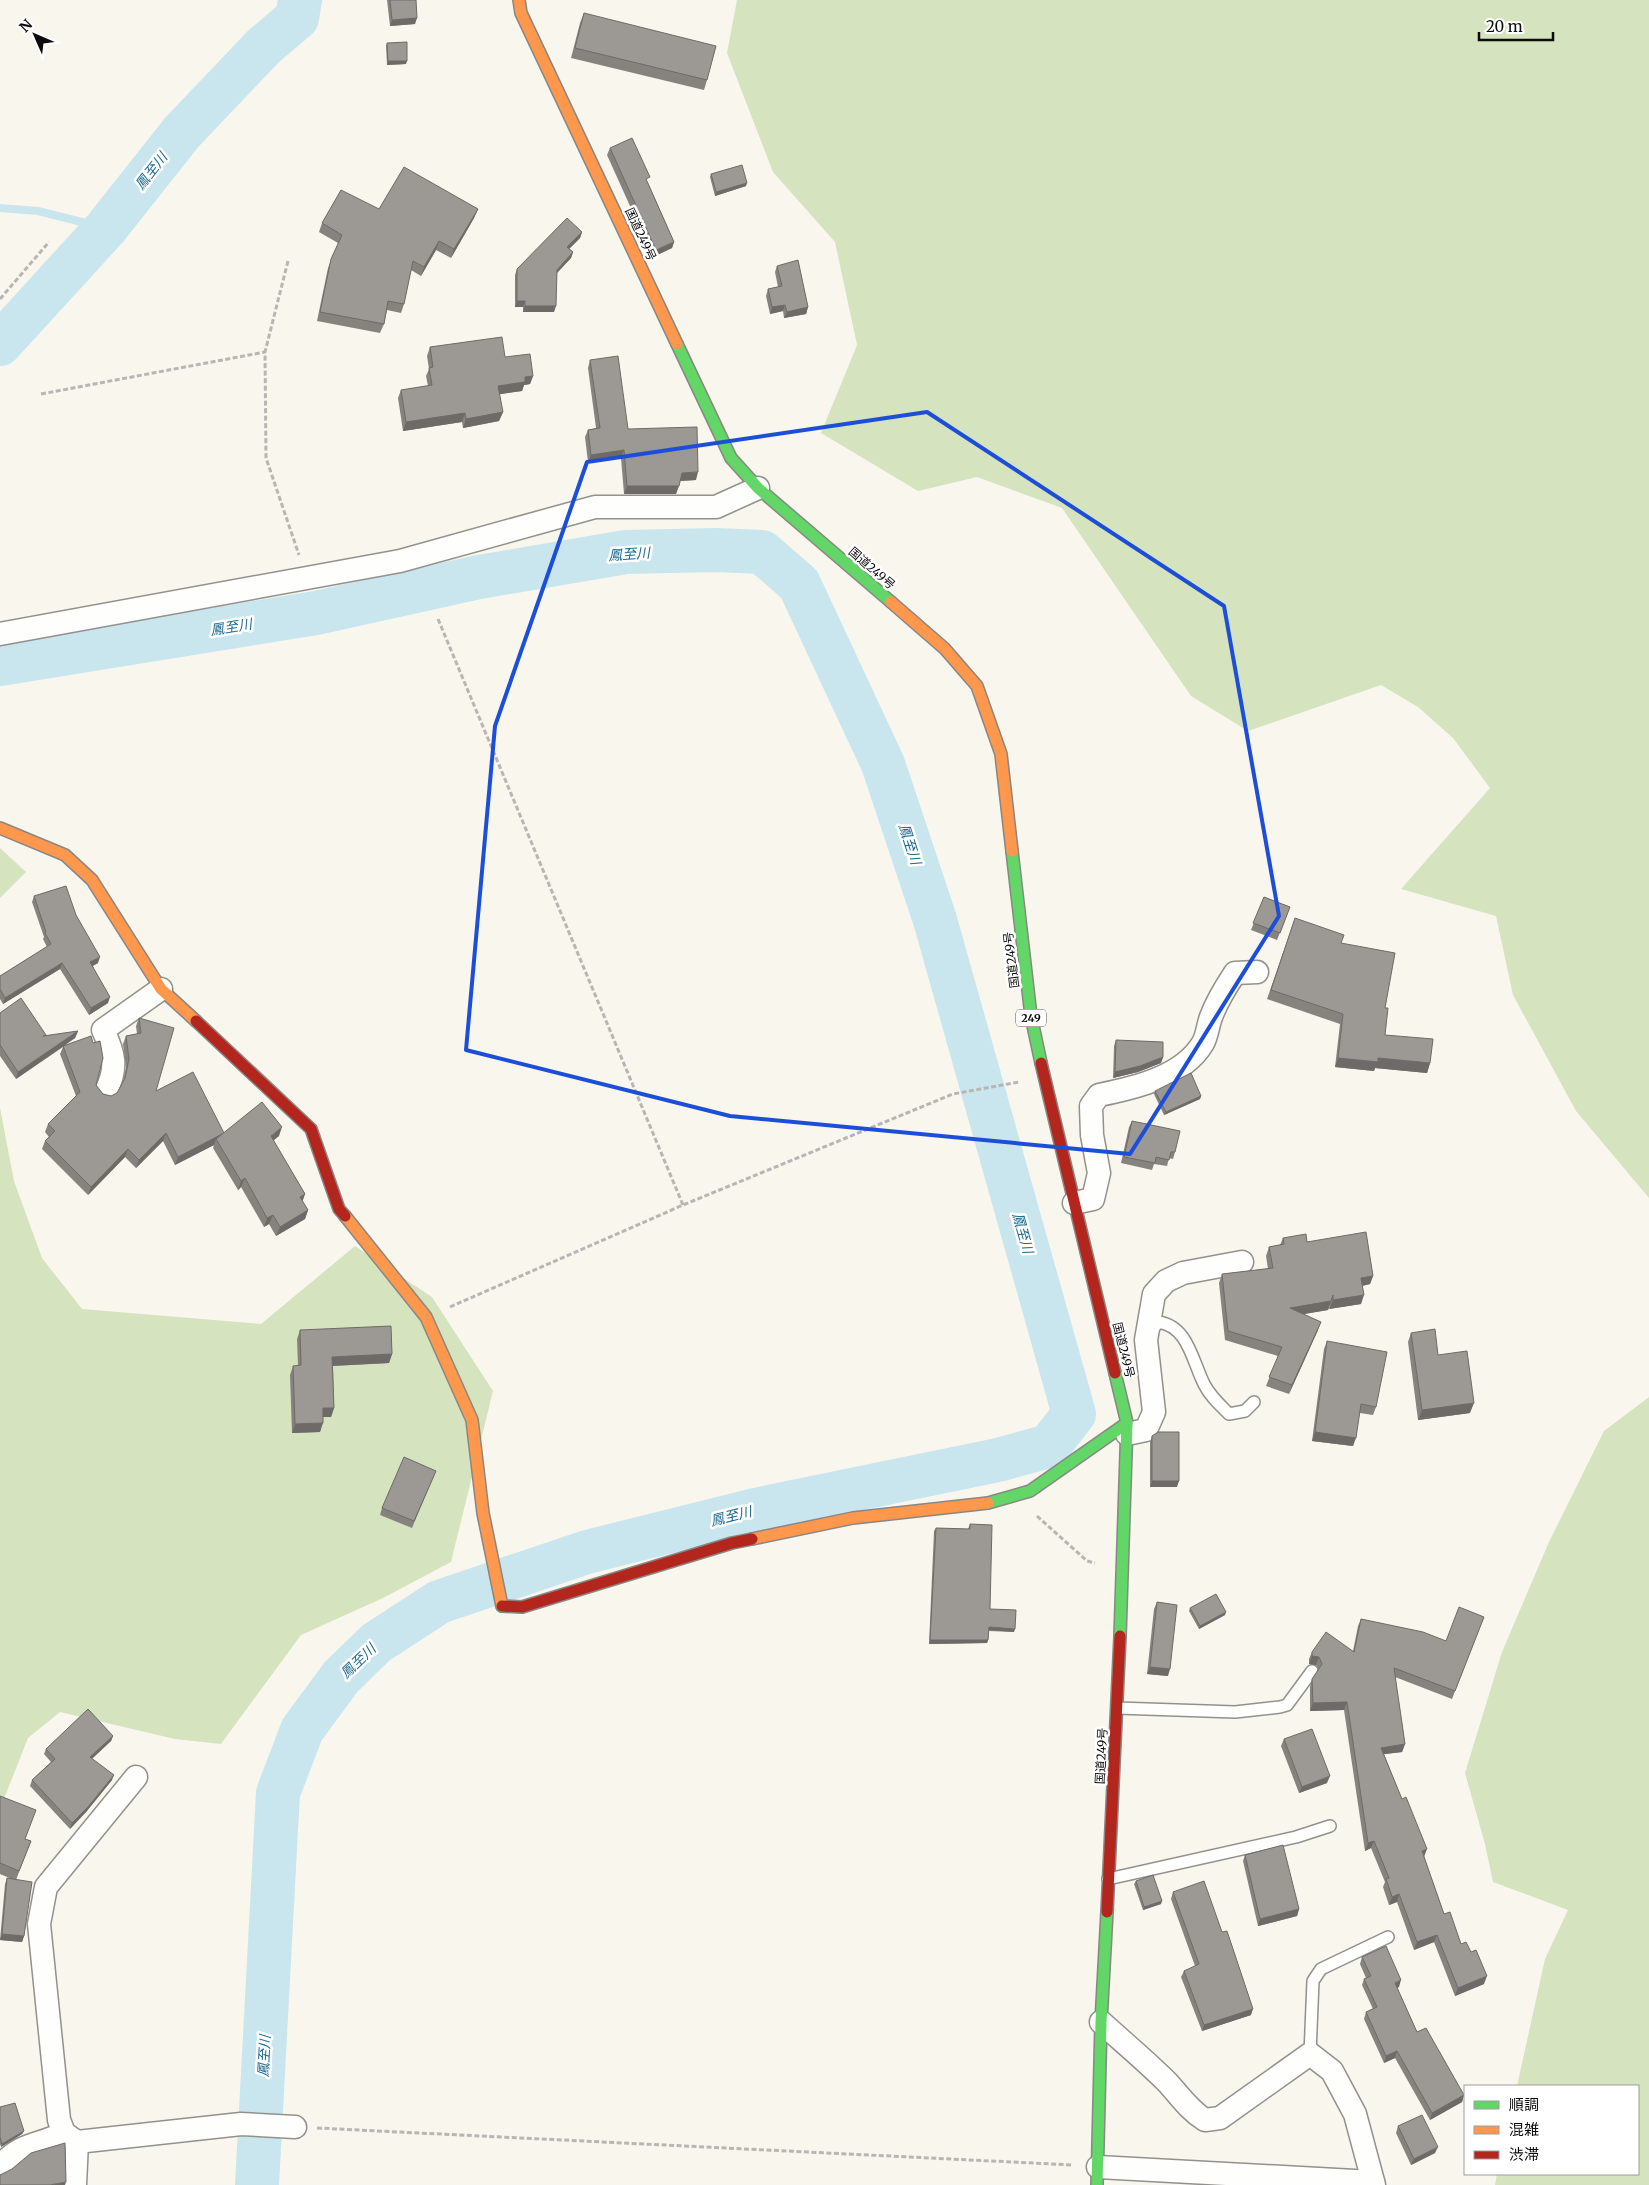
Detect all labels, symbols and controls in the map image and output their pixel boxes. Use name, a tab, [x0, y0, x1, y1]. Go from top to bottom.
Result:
north arrow	[10, 10, 60, 60]
scale bar	[1479, 10, 1553, 42]
text: N	[16, 16, 36, 36]
text: 20 m	[1486, 17, 1523, 36]
water label: 鳳至川	[131, 147, 172, 193]
street label: 国道249号	[622, 205, 660, 263]
water label: 鳳至川	[607, 543, 653, 564]
street label: 国道249号	[846, 544, 898, 592]
water label: 鳳至川	[209, 615, 255, 639]
water label: 鳳至川	[895, 821, 926, 869]
street label: 国道249号	[1000, 931, 1022, 989]
road number: 249	[1016, 1010, 1046, 1026]
water label: 鳳至川	[1009, 1210, 1038, 1258]
street label: 国道249号	[1110, 1321, 1138, 1379]
water label: 鳳至川	[708, 1502, 755, 1530]
water label: 鳳至川	[337, 1639, 381, 1682]
street label: 国道249号	[1092, 1727, 1110, 1785]
water label: 鳳至川	[254, 2033, 274, 2077]
legend	[1464, 2085, 1639, 2175]
text: 順調	[1509, 2095, 1539, 2114]
text: 混雑	[1509, 2120, 1539, 2139]
text: 渋滞	[1509, 2145, 1539, 2164]

